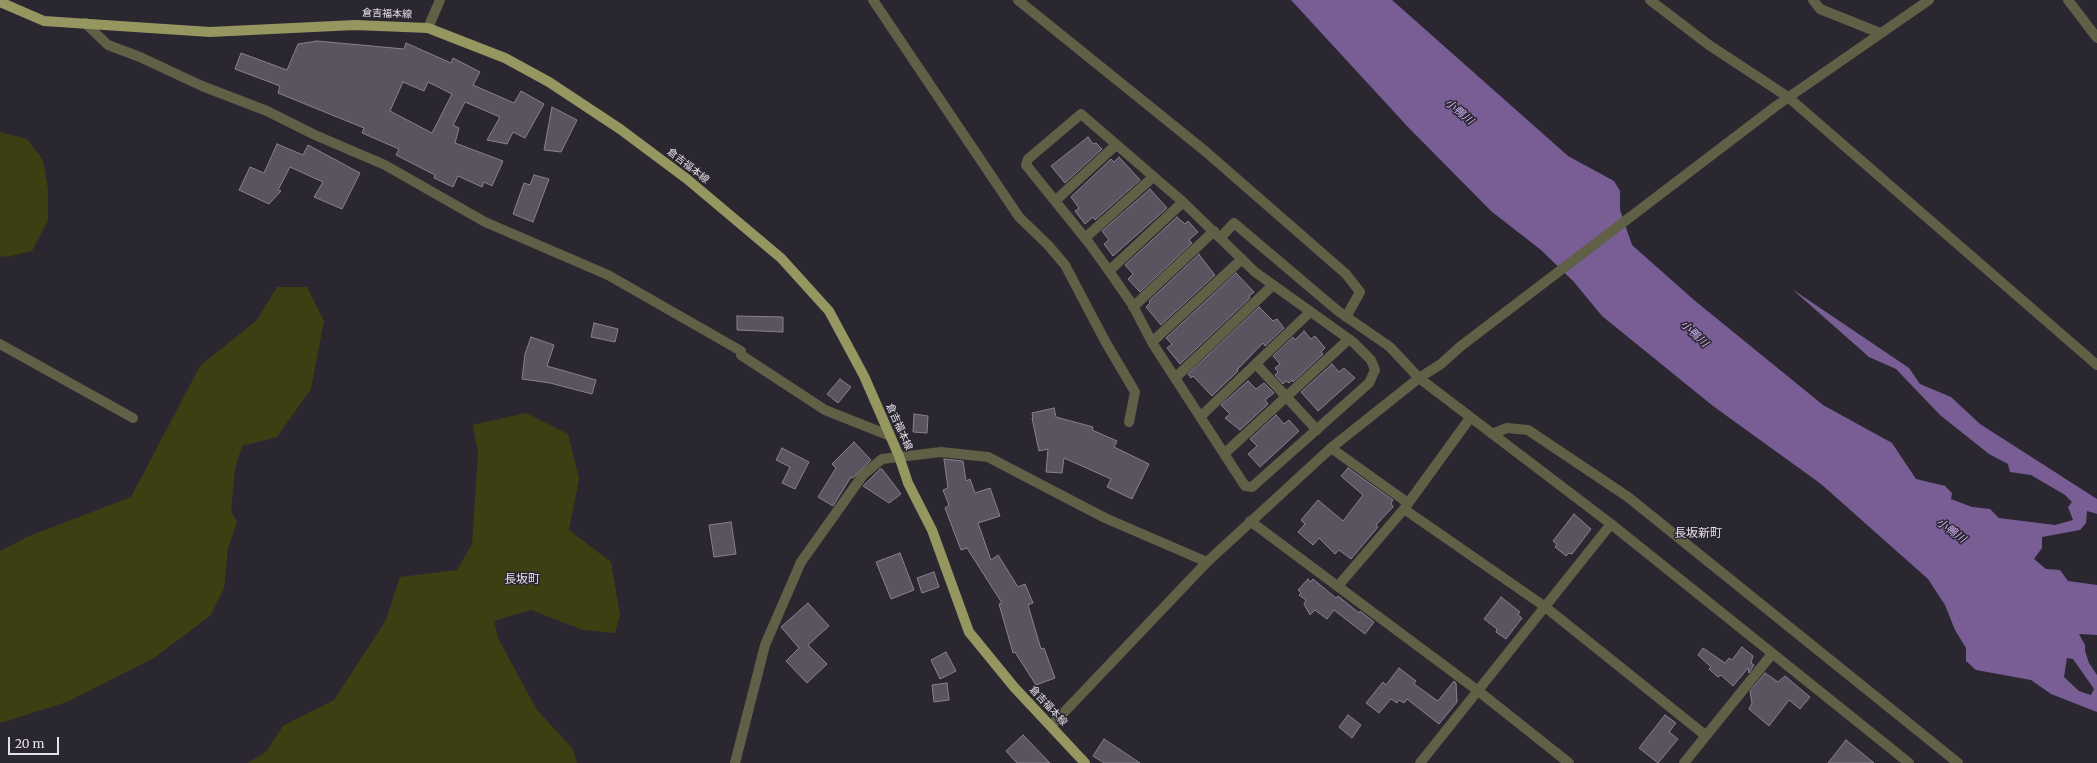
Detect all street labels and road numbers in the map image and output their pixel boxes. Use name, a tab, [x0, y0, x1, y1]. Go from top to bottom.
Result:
street label: 倉吉福本線	[362, 7, 412, 21]
street label: 倉吉福本線	[665, 146, 711, 186]
street label: 倉吉福本線	[883, 402, 915, 452]
street label: 倉吉福本線	[1027, 684, 1069, 728]

